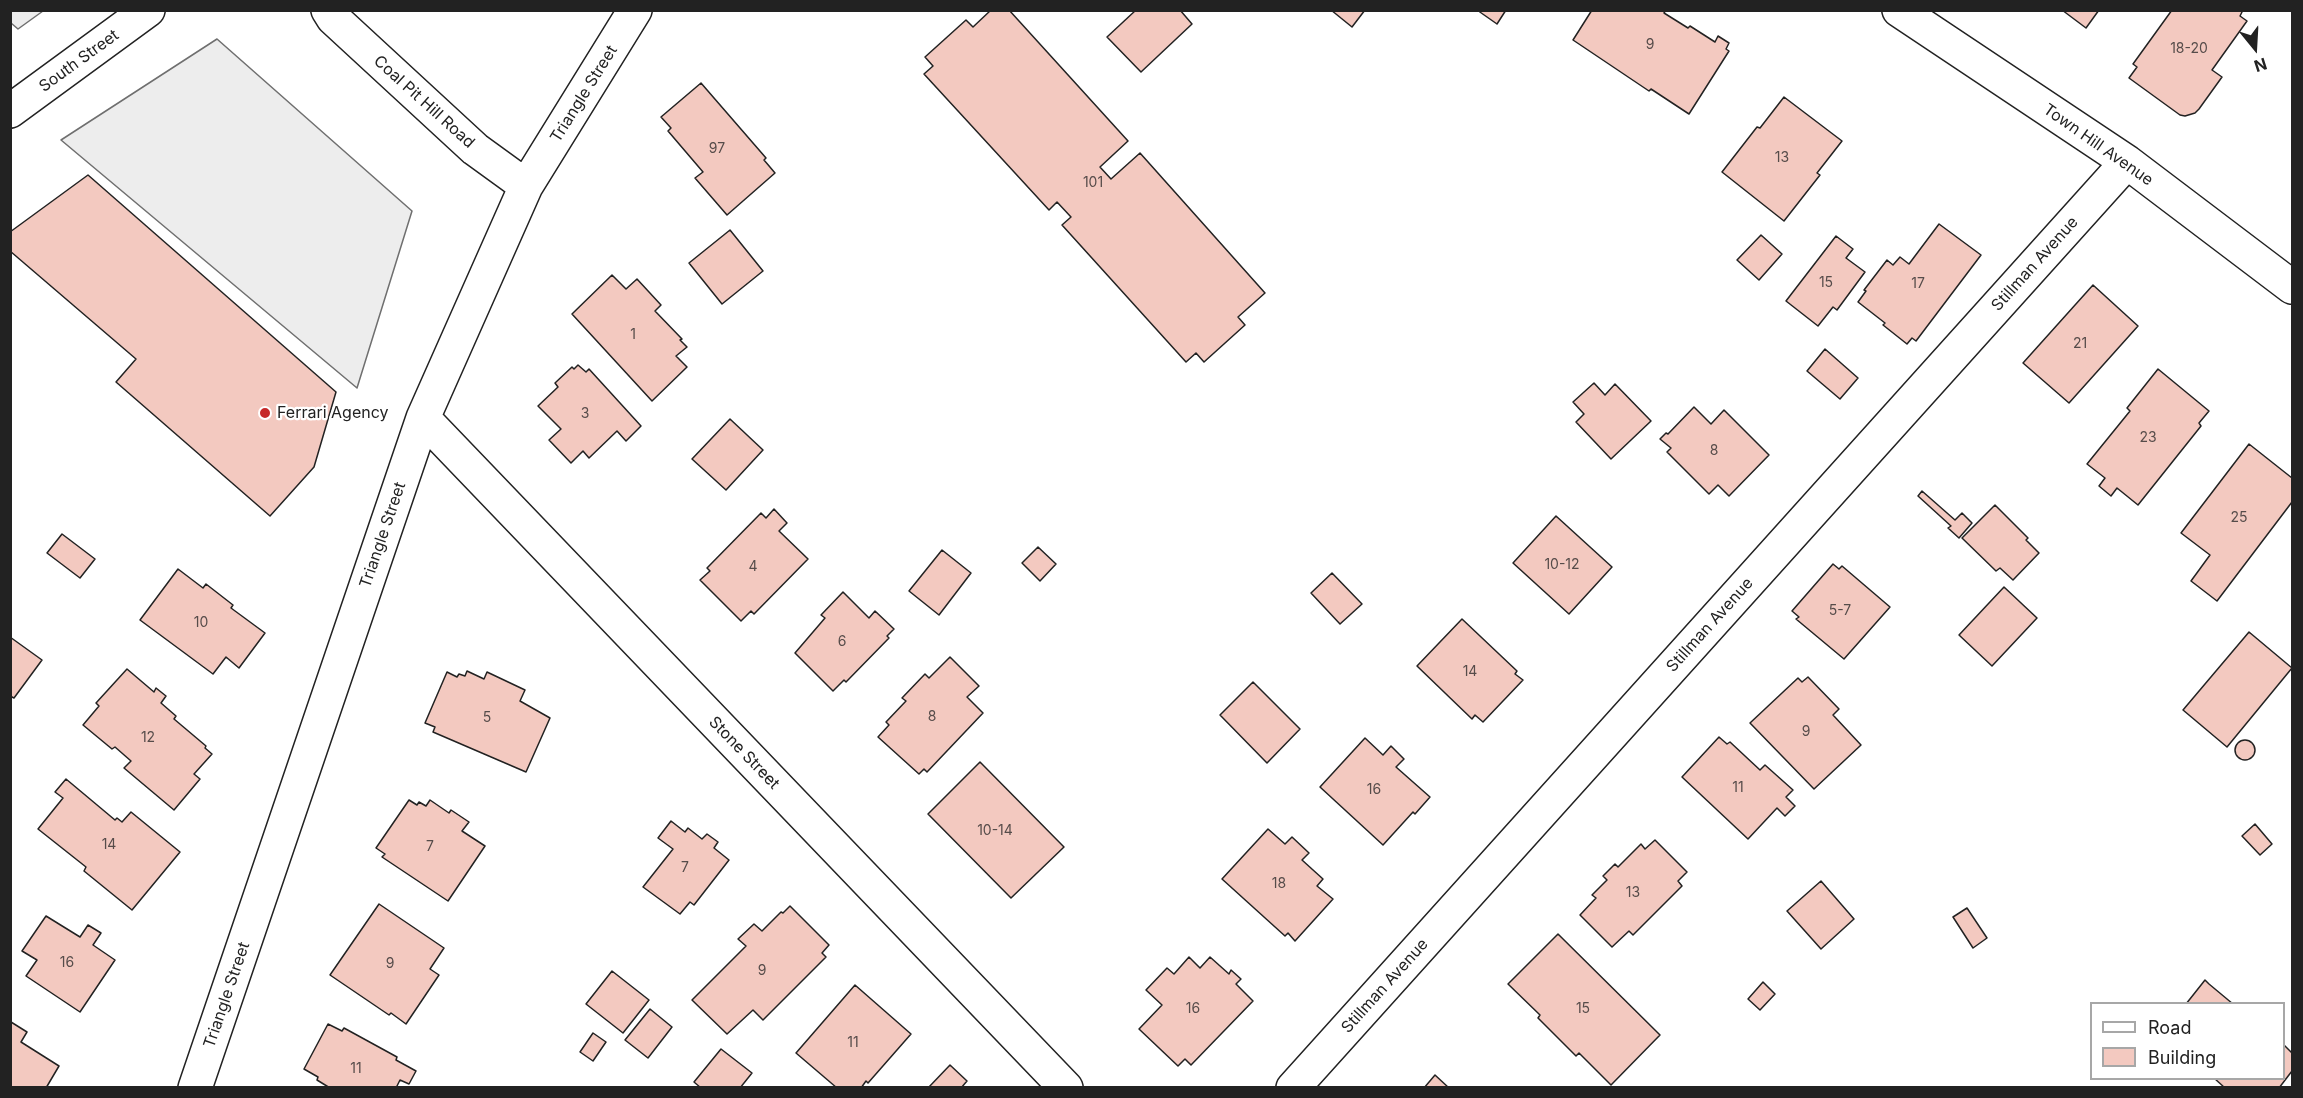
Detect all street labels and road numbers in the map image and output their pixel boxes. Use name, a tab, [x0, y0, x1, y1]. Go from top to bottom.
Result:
street label: South Street	[35, 26, 123, 96]
street label: Triangle Street	[547, 42, 621, 146]
street label: Coal Pit Hill Road	[370, 52, 478, 152]
street label: Town Hill Avenue	[2039, 100, 2157, 190]
street label: Stillman Avenue	[1988, 213, 2082, 315]
street label: Triangle Street	[356, 480, 410, 590]
street label: Stillman Avenue	[1663, 574, 1757, 676]
street label: Stone Street	[705, 713, 783, 793]
street label: Stillman Avenue	[1338, 935, 1432, 1037]
street label: Triangle Street	[200, 940, 254, 1050]

